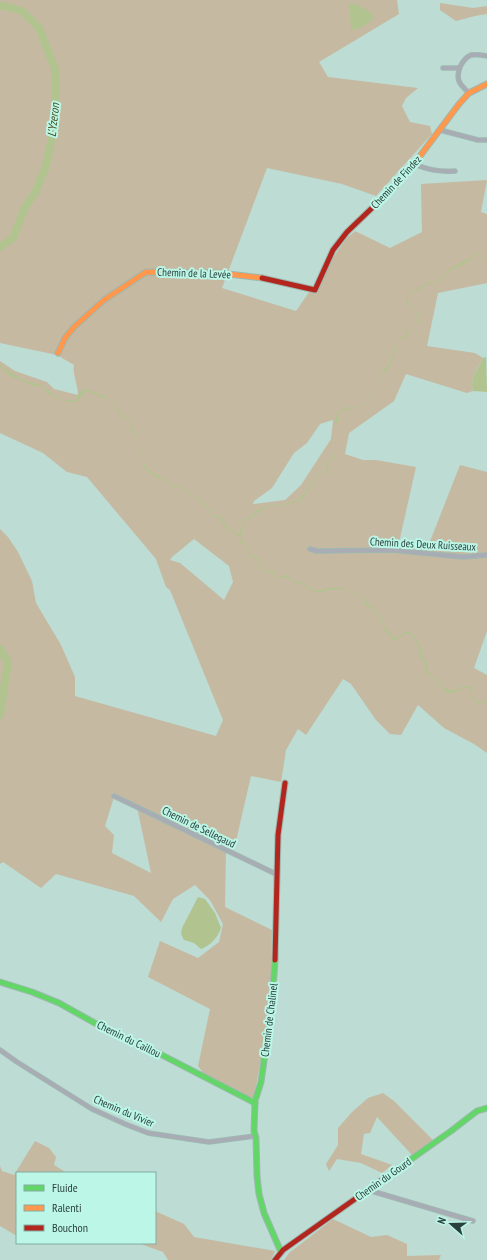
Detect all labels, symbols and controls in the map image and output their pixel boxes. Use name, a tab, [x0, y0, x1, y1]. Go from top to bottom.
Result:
water label: L'Yzeron	[44, 102, 62, 138]
street label: Chemin de Findez	[368, 152, 424, 212]
street label: Chemin de la Levée	[157, 265, 232, 281]
street label: Chemin des Deux Ruisseaux	[370, 534, 477, 554]
street label: Chemin de Sellegaud	[160, 803, 238, 851]
street label: Chemin de Chalinel	[258, 982, 281, 1058]
street label: Chemin du Caillou	[95, 1018, 163, 1061]
street label: Chemin du Vivier	[92, 1092, 156, 1130]
street label: Chemin du Gourd	[352, 1154, 414, 1204]
legend	[16, 1172, 156, 1244]
text: Fluide	[52, 1180, 78, 1195]
text: Ralenti	[52, 1200, 81, 1215]
north arrow	[431, 1204, 471, 1244]
text: N	[434, 1215, 449, 1226]
text: Bouchon	[52, 1220, 88, 1235]

